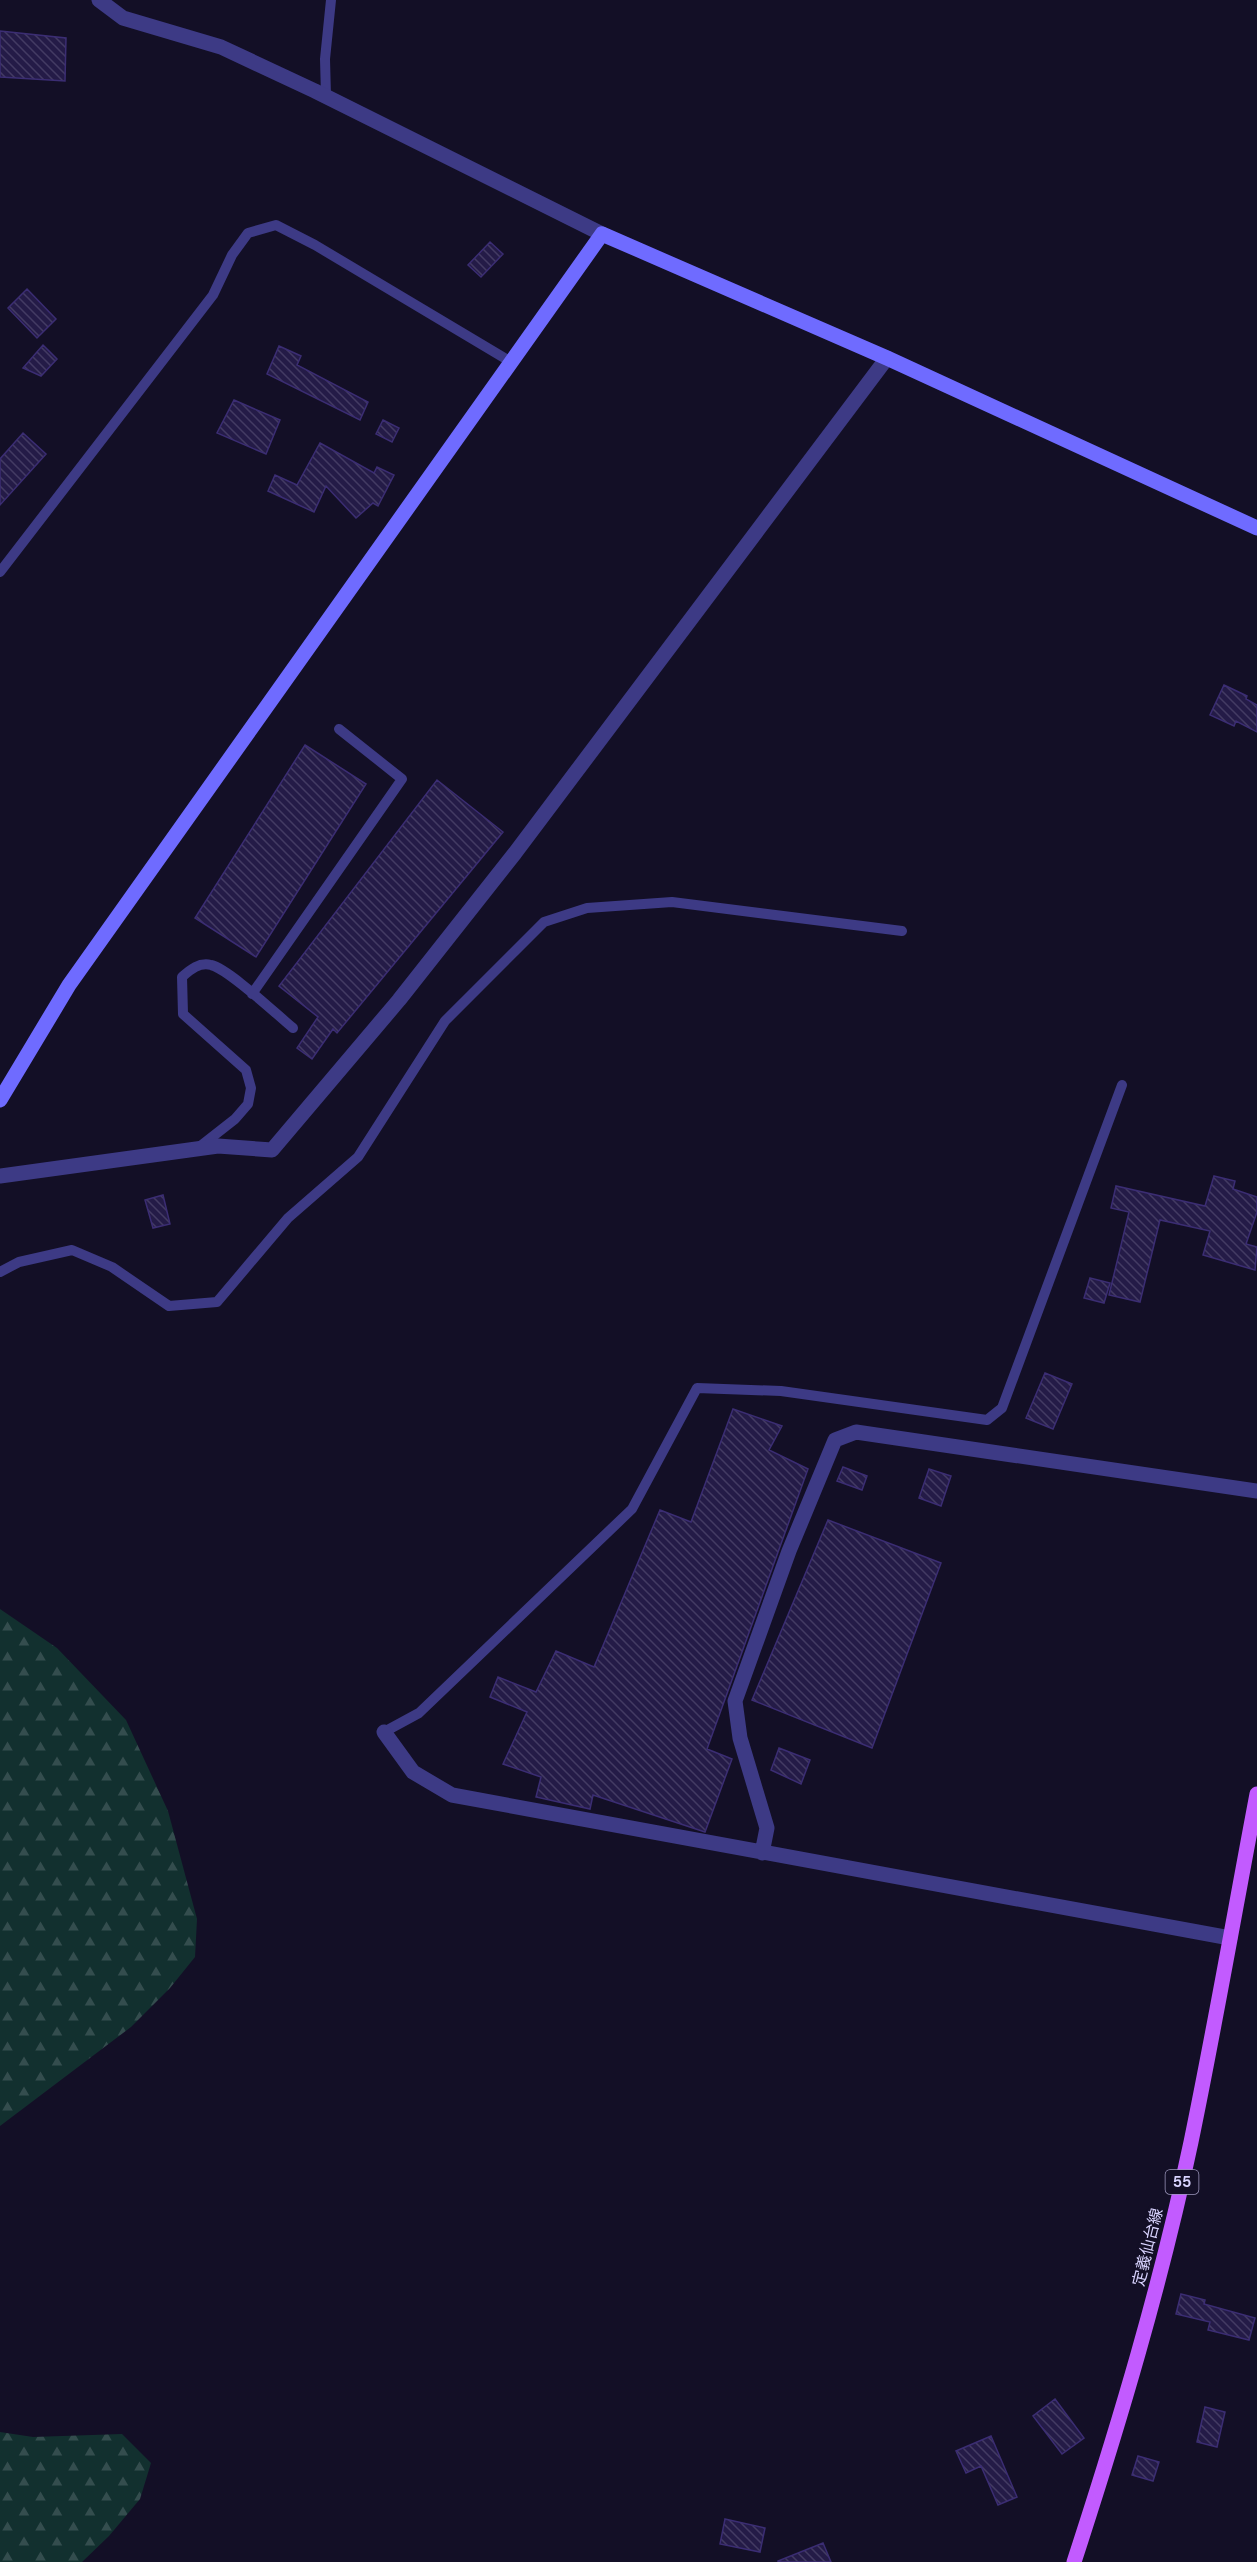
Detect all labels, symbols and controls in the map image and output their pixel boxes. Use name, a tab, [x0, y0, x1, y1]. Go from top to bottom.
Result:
road number: 55	[1166, 2170, 1198, 2194]
street label: 定義仙台線	[1128, 2206, 1167, 2288]

